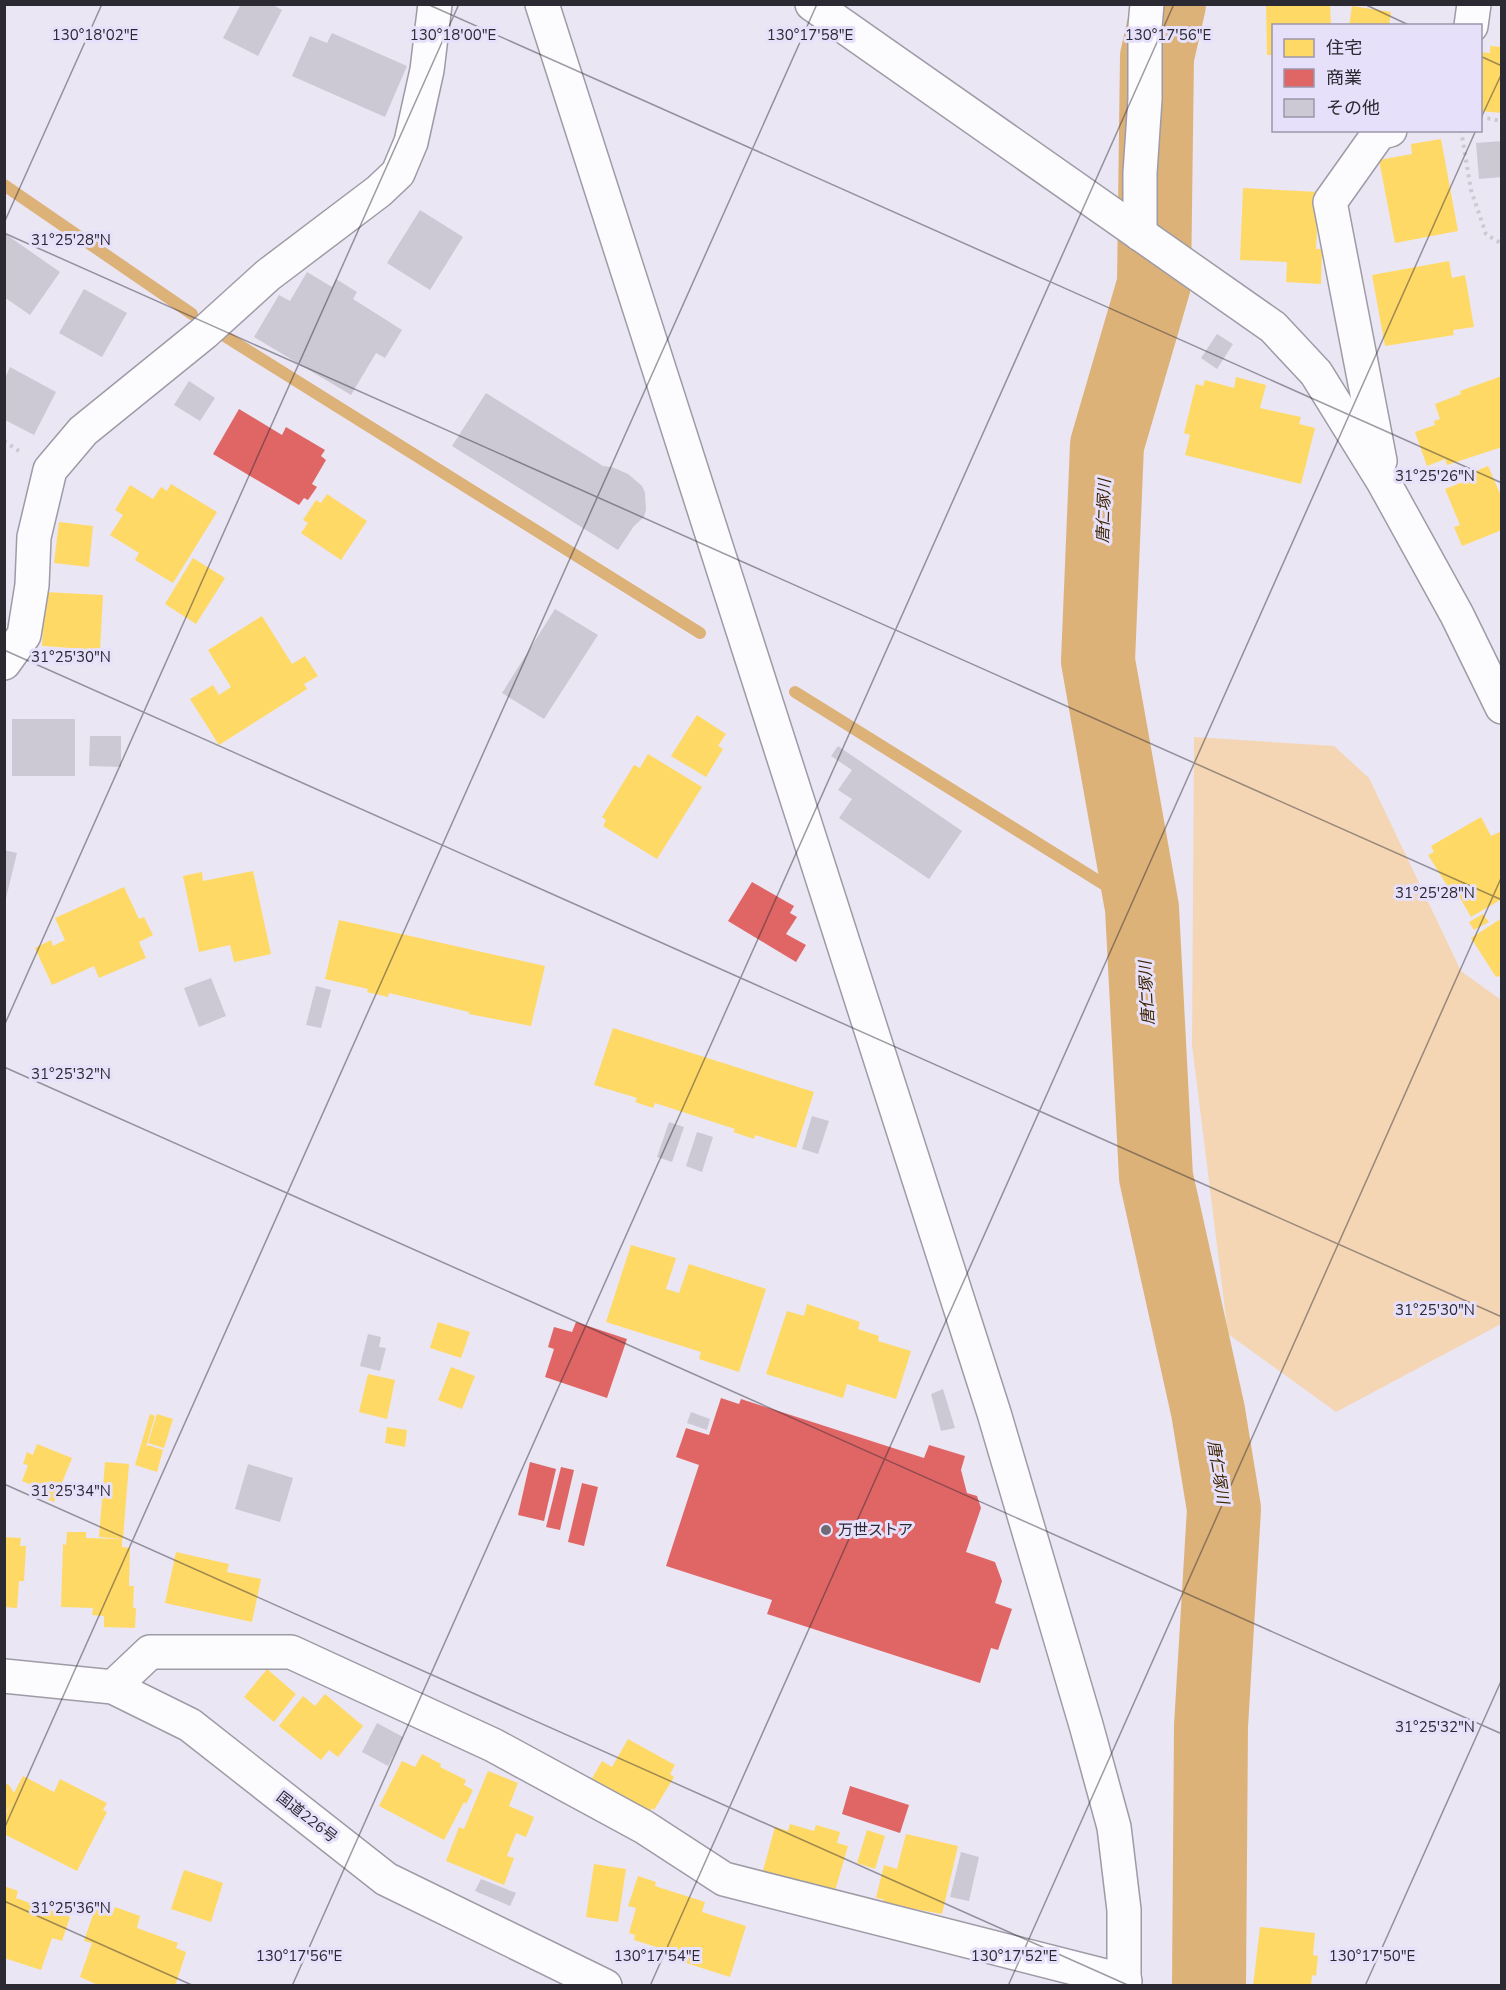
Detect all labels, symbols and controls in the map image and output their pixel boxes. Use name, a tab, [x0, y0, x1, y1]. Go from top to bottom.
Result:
legend	[1272, 24, 1482, 132]
text: 130°18'02"E	[52, 25, 138, 45]
text: 130°18'00"E	[410, 25, 496, 45]
text: 130°17'58"E	[767, 25, 853, 45]
text: 130°17'56"E	[1125, 25, 1211, 45]
text: 住宅	[1326, 36, 1362, 60]
text: 商業	[1326, 66, 1362, 90]
text: その他	[1326, 96, 1380, 120]
text: 31°25'28"N	[31, 230, 111, 250]
text: 31°25'26"N	[1395, 466, 1475, 486]
water label: 唐仁塚川	[1092, 477, 1116, 543]
text: 31°25'30"N	[31, 647, 111, 667]
text: 31°25'28"N	[1395, 883, 1475, 903]
water label: 唐仁塚川	[1134, 958, 1160, 1026]
text: 31°25'32"N	[31, 1064, 111, 1084]
text: 31°25'30"N	[1395, 1300, 1475, 1320]
water label: 唐仁塚川	[1202, 1439, 1234, 1507]
text: 31°25'34"N	[31, 1481, 111, 1501]
place label: 万世ストア	[838, 1520, 913, 1540]
marker: 万世ストア	[819, 1523, 833, 1537]
text: 31°25'32"N	[1395, 1717, 1475, 1737]
street label: 国道226号	[272, 1787, 342, 1847]
text: 31°25'36"N	[31, 1898, 111, 1918]
text: 130°17'56"E	[256, 1946, 342, 1966]
text: 130°17'54"E	[614, 1946, 700, 1966]
text: 130°17'52"E	[971, 1946, 1057, 1966]
text: 130°17'50"E	[1329, 1946, 1415, 1966]

